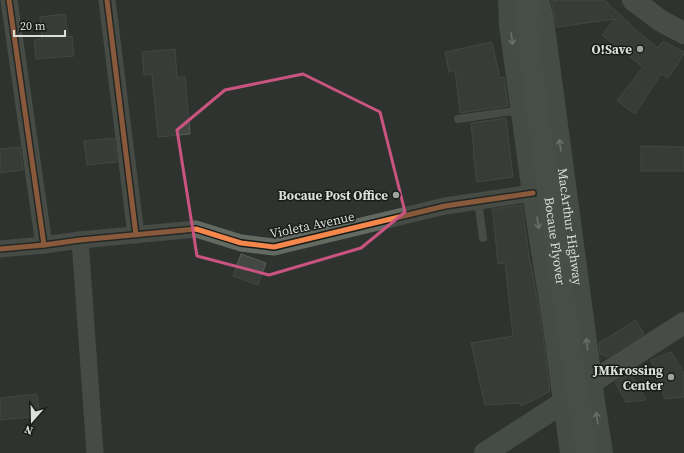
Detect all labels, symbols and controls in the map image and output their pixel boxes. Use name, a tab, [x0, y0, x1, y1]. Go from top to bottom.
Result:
scale bar	[14, 12, 65, 38]
text: 20 m	[20, 18, 46, 34]
one-way arrow	[508, 32, 516, 45]
place label: O!Save	[591, 41, 632, 58]
marker: O!Save	[635, 44, 645, 54]
one-way arrow	[556, 139, 564, 152]
street label: MacArthur Highway	[554, 167, 587, 286]
place label: Bocaue Post Office	[278, 187, 388, 204]
marker: Bocaue Post Office	[391, 190, 401, 200]
street label: Bocaue Flyover	[541, 196, 570, 287]
street label: Violeta Avenue	[268, 208, 356, 242]
one-way arrow	[534, 216, 542, 229]
one-way arrow	[583, 338, 591, 351]
place label: JMKrossing Center	[592, 362, 664, 394]
marker: JMKrossing Center	[666, 372, 676, 382]
north arrow	[12, 401, 52, 441]
one-way arrow	[593, 412, 601, 425]
text: N	[22, 422, 35, 438]

